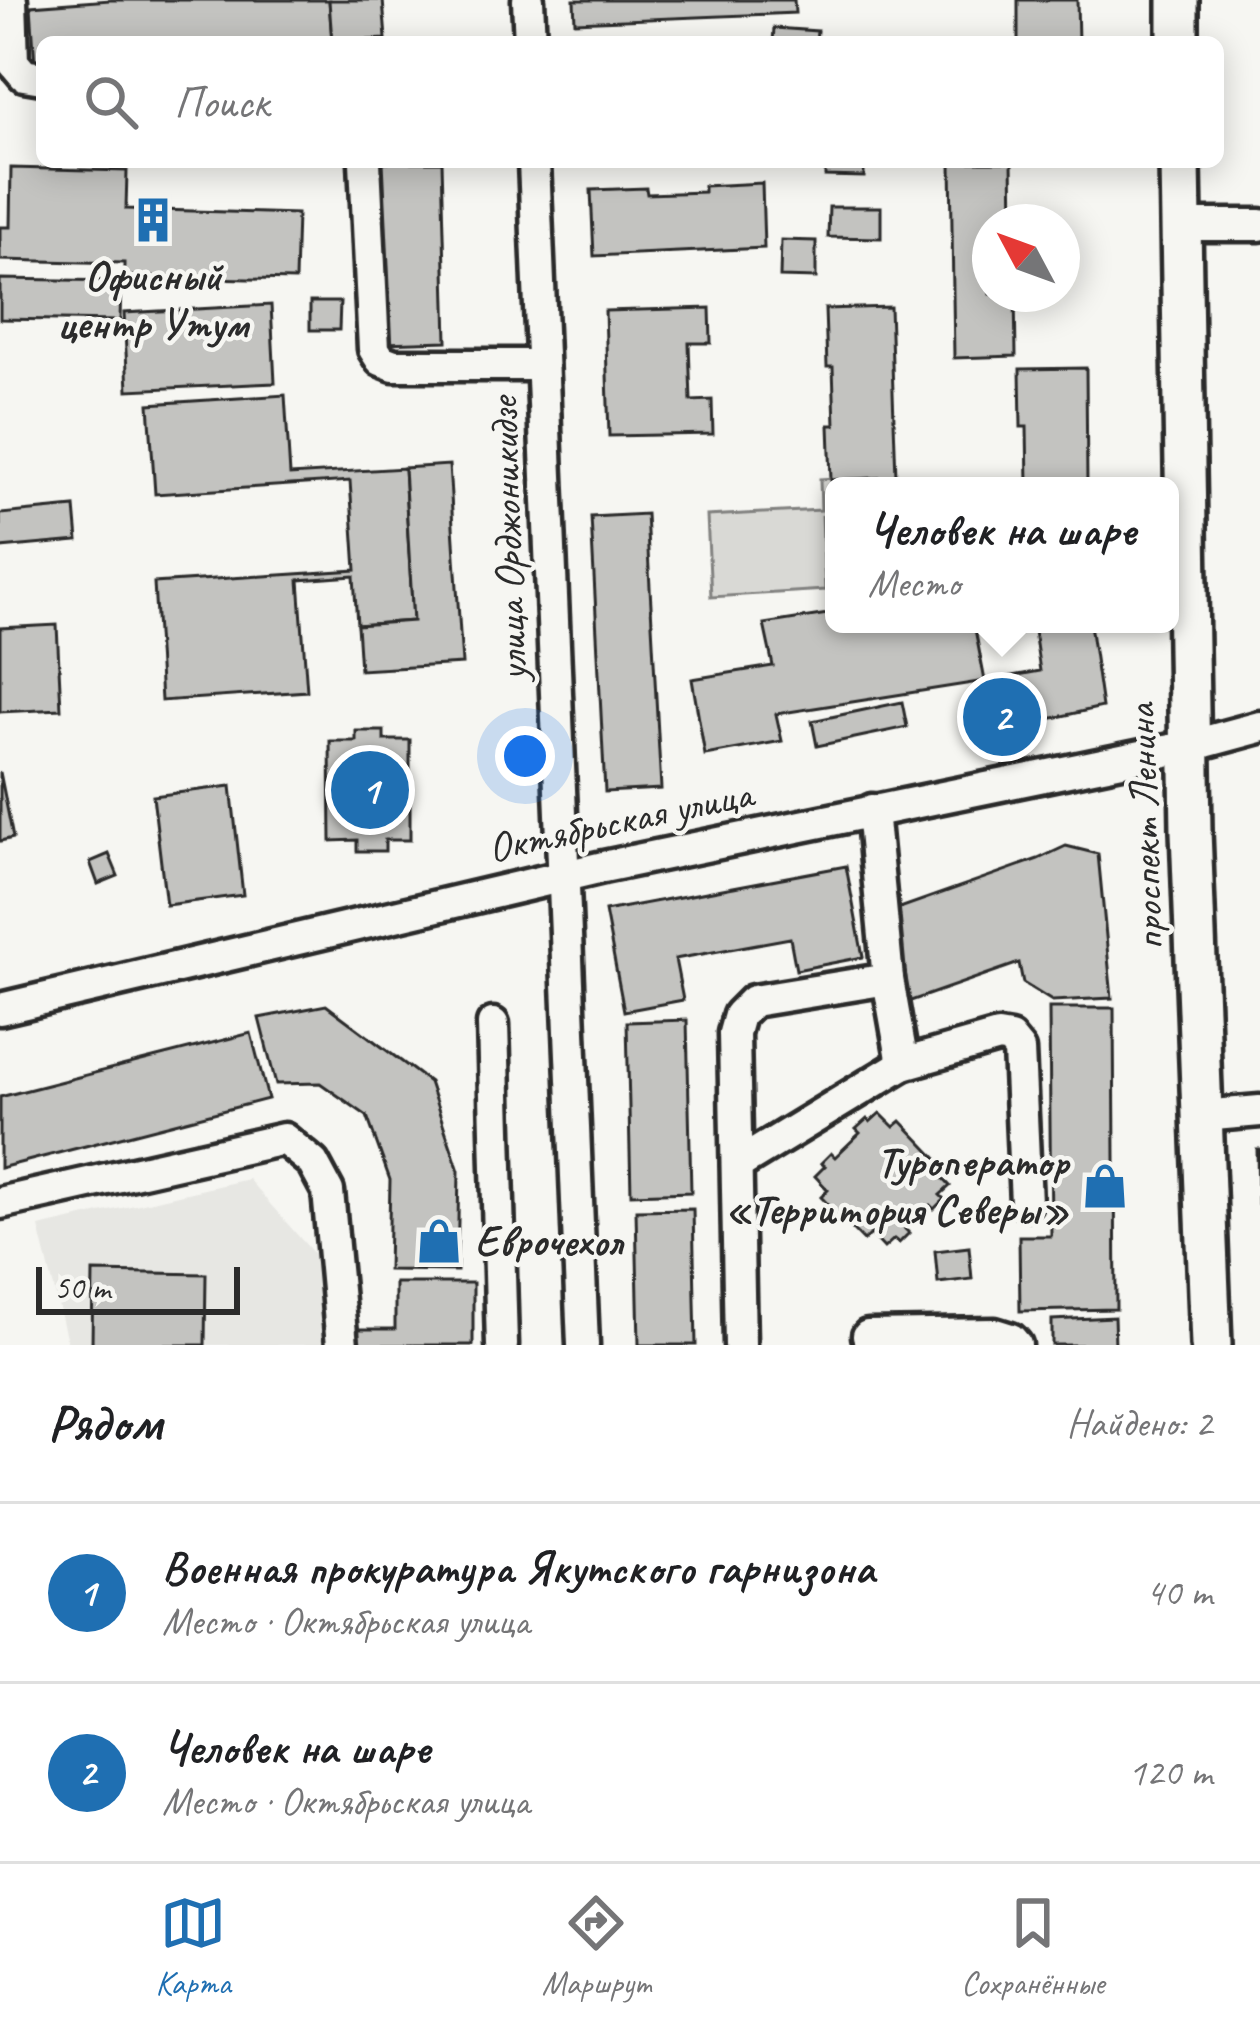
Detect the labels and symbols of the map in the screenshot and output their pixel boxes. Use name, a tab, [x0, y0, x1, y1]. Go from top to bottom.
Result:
building icon: Офисный центр Утум	[128, 195, 178, 245]
north arrow	[972, 204, 1080, 312]
place label: Офисный центр Утум	[58, 250, 250, 351]
street label: улица Орджоникидзе	[476, 393, 540, 685]
pin: 2	[963, 672, 1041, 762]
street label: проспект Ленина	[1114, 700, 1176, 951]
your location	[495, 726, 555, 786]
pin: 1	[331, 745, 409, 835]
street label: Октябрьская улица	[483, 766, 760, 875]
place label: Туроператор «Территория Северы»	[725, 1136, 1071, 1237]
shop icon: Туроператор «Территория Северы»	[1080, 1161, 1130, 1211]
place label: Еврочехол	[475, 1215, 625, 1268]
shop icon: Еврочехол	[414, 1216, 464, 1266]
scale bar	[36, 1261, 240, 1314]

